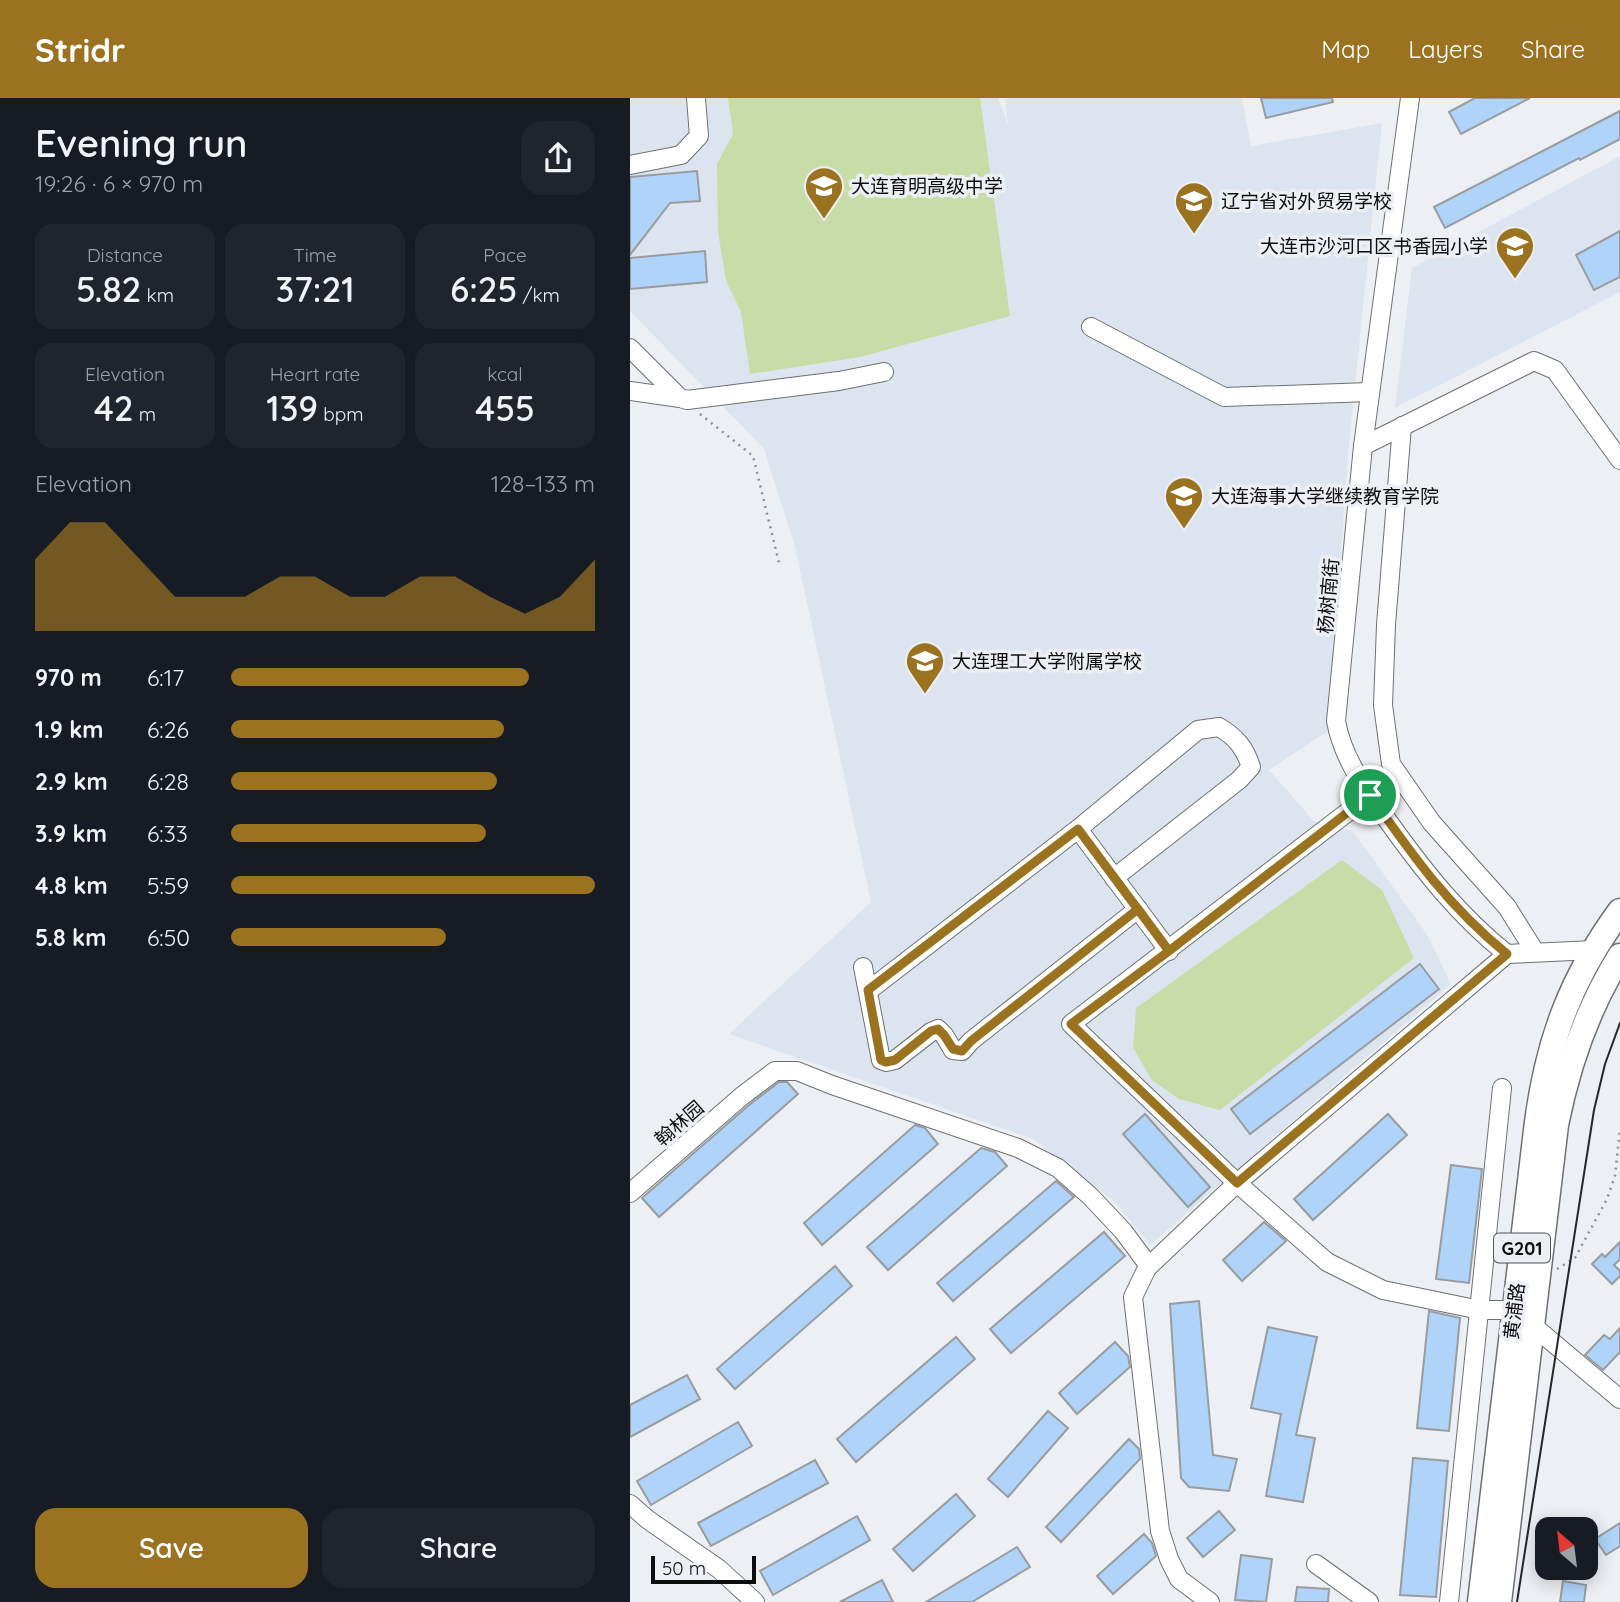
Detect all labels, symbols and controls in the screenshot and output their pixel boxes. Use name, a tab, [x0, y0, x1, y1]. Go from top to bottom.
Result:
text: Stridr	[35, 29, 125, 70]
text: Map	[1321, 34, 1370, 64]
text: Layers	[1408, 34, 1483, 64]
text: Share	[1521, 34, 1585, 64]
text: Evening run	[35, 119, 248, 167]
button: share	[521, 121, 595, 195]
school or university icon: 大连育明高级中学	[803, 165, 845, 220]
text: 19:26 · 6 × 970 m	[35, 169, 203, 198]
place label: 大连育明高级中学	[851, 174, 1003, 198]
school or university icon: 辽宁省对外贸易学校	[1173, 180, 1215, 235]
place label: 辽宁省对外贸易学校	[1221, 189, 1392, 213]
school or university icon: 大连市沙河口区书香园小学	[1494, 225, 1536, 280]
place label: 大连市沙河口区书香园小学	[1260, 234, 1488, 258]
text: Distance	[87, 243, 163, 267]
text: Time	[293, 243, 337, 267]
text: Pace	[483, 243, 527, 267]
text: 5.82	[76, 267, 141, 311]
text: 37:21	[275, 267, 355, 311]
text: 6:25	[450, 267, 517, 311]
text: km	[141, 283, 174, 307]
text: /km	[517, 283, 560, 307]
text: Elevation	[85, 362, 165, 386]
text: Heart rate	[270, 362, 360, 386]
text: kcal	[487, 362, 523, 386]
text: 42	[94, 386, 134, 430]
text: 139	[266, 386, 318, 430]
text: 455	[475, 386, 535, 430]
text: m	[134, 402, 156, 426]
text: bpm	[318, 402, 364, 426]
text: Elevation	[35, 469, 132, 498]
text: 128–133 m	[491, 469, 595, 498]
school or university icon: 大连海事大学继续教育学院	[1163, 475, 1205, 530]
place label: 大连海事大学继续教育学院	[1211, 484, 1439, 508]
street label: 杨树南街	[1313, 557, 1343, 635]
school or university icon: 大连理工大学附属学校	[904, 640, 946, 695]
place label: 大连理工大学附属学校	[952, 649, 1142, 673]
text: 970 m	[35, 663, 102, 692]
text: 6:17	[147, 663, 184, 692]
text: 1.9 km	[35, 715, 103, 744]
text: 6:26	[147, 715, 189, 744]
pin	[1340, 765, 1400, 825]
text: 2.9 km	[35, 767, 108, 796]
text: 6:28	[147, 767, 189, 796]
icon: arrive	[1351, 776, 1389, 814]
text: 3.9 km	[35, 819, 107, 848]
text: 6:33	[147, 819, 188, 848]
text: 4.8 km	[35, 871, 108, 900]
text: 5:59	[147, 871, 189, 900]
text: 5.8 km	[35, 923, 106, 952]
text: 6:50	[147, 923, 190, 952]
street label: 翰林园	[650, 1095, 708, 1151]
road number: G201	[1494, 1233, 1550, 1262]
street label: 黄浦路	[1499, 1281, 1529, 1341]
button: Save	[35, 1508, 308, 1588]
button: Share	[322, 1508, 595, 1588]
north arrow	[1535, 1517, 1598, 1580]
map controls	[1535, 1517, 1598, 1580]
scale bar	[651, 1553, 756, 1585]
text: 50 m	[662, 1556, 706, 1580]

